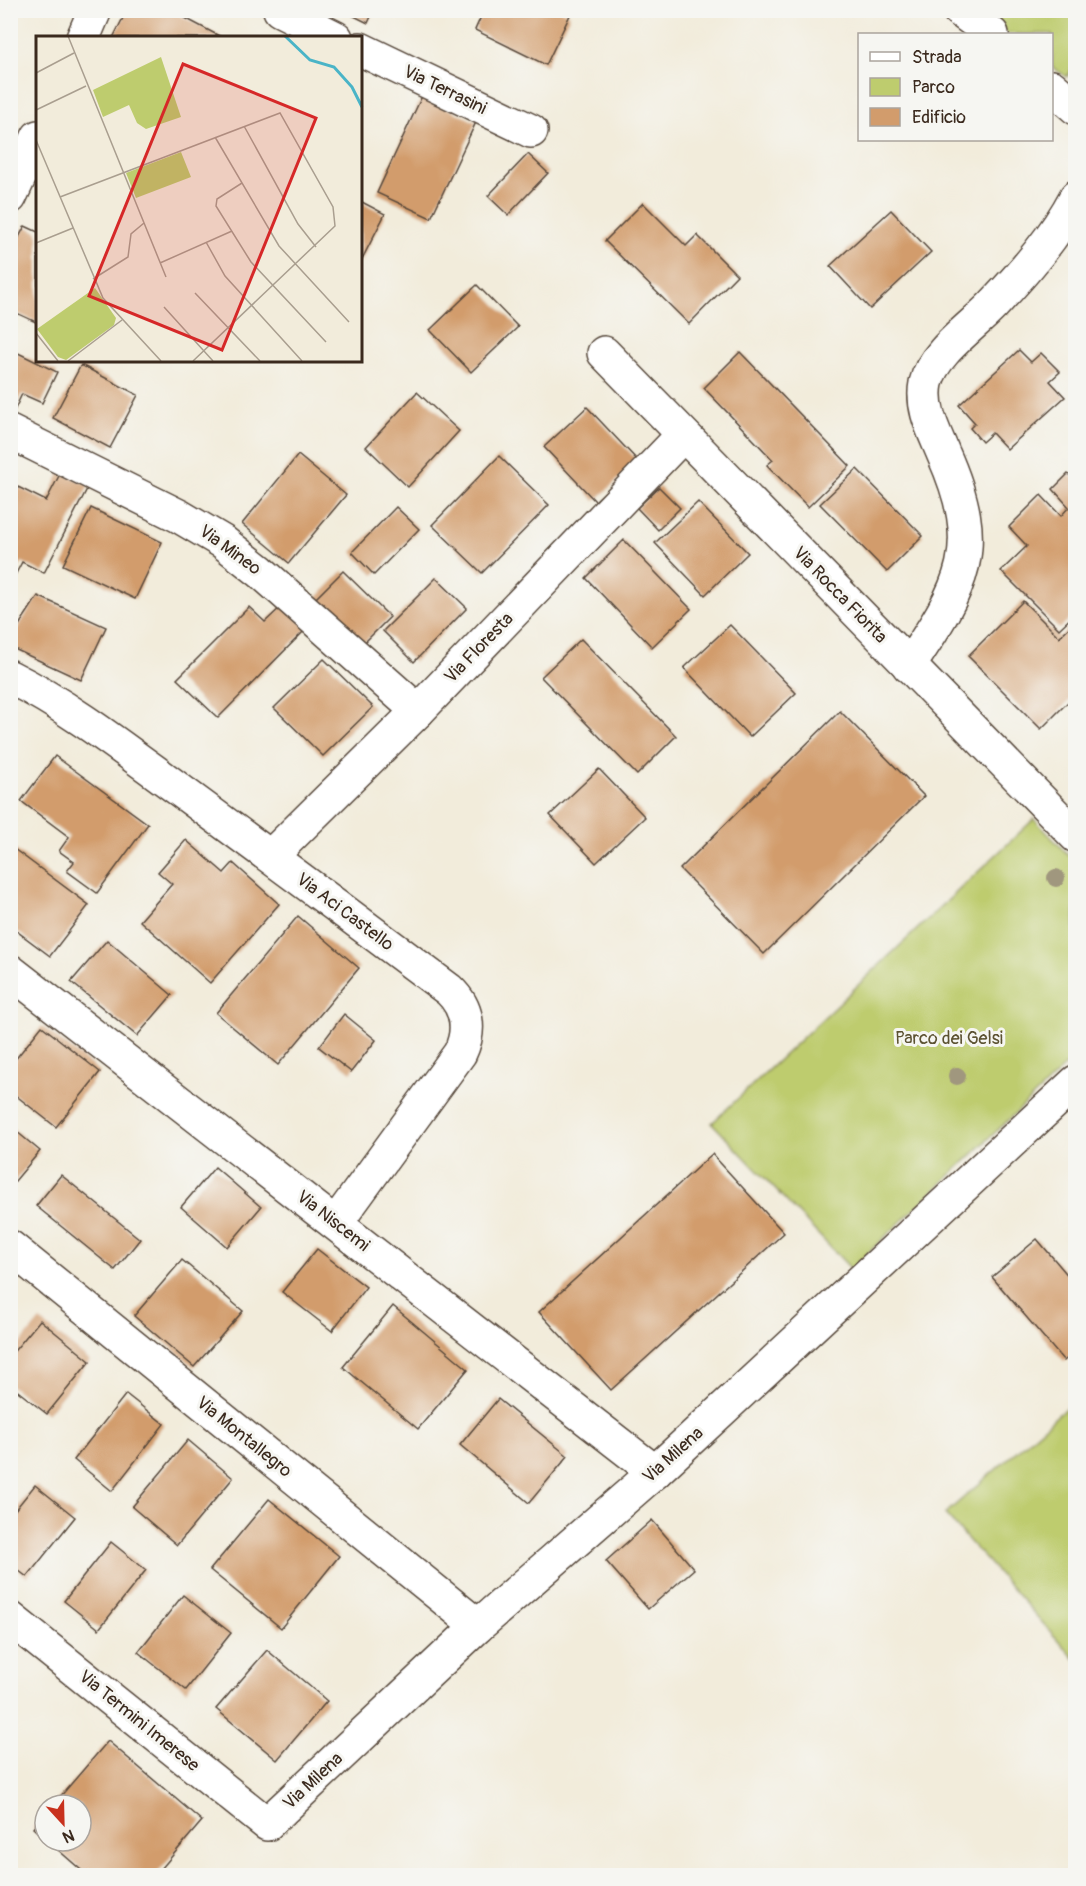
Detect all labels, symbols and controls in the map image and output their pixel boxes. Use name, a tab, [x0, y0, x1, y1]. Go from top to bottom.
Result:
legend	[858, 33, 1053, 141]
inset map	[36, 36, 362, 362]
text: Strada	[912, 46, 962, 69]
street label: Via Terrasini	[400, 60, 490, 120]
text: Parco	[912, 76, 955, 99]
text: Edificio	[912, 106, 966, 129]
street label: Via Mineo	[195, 520, 266, 580]
street label: Via Rocca Fiorita	[788, 542, 892, 648]
street label: Via Floresta	[440, 608, 518, 688]
street label: Via Aci Castello	[292, 868, 399, 956]
park label: Parco dei Gelsi	[895, 1027, 1003, 1050]
street label: Via Niscemi	[292, 1185, 374, 1257]
street label: Via Montallegro	[191, 1391, 297, 1483]
street label: Via Milena	[638, 1422, 708, 1488]
street label: Via Termini Imerese	[74, 1665, 204, 1777]
street label: Via Milena	[278, 1747, 348, 1815]
north arrow	[33, 1793, 93, 1853]
text: N	[59, 1825, 77, 1847]

